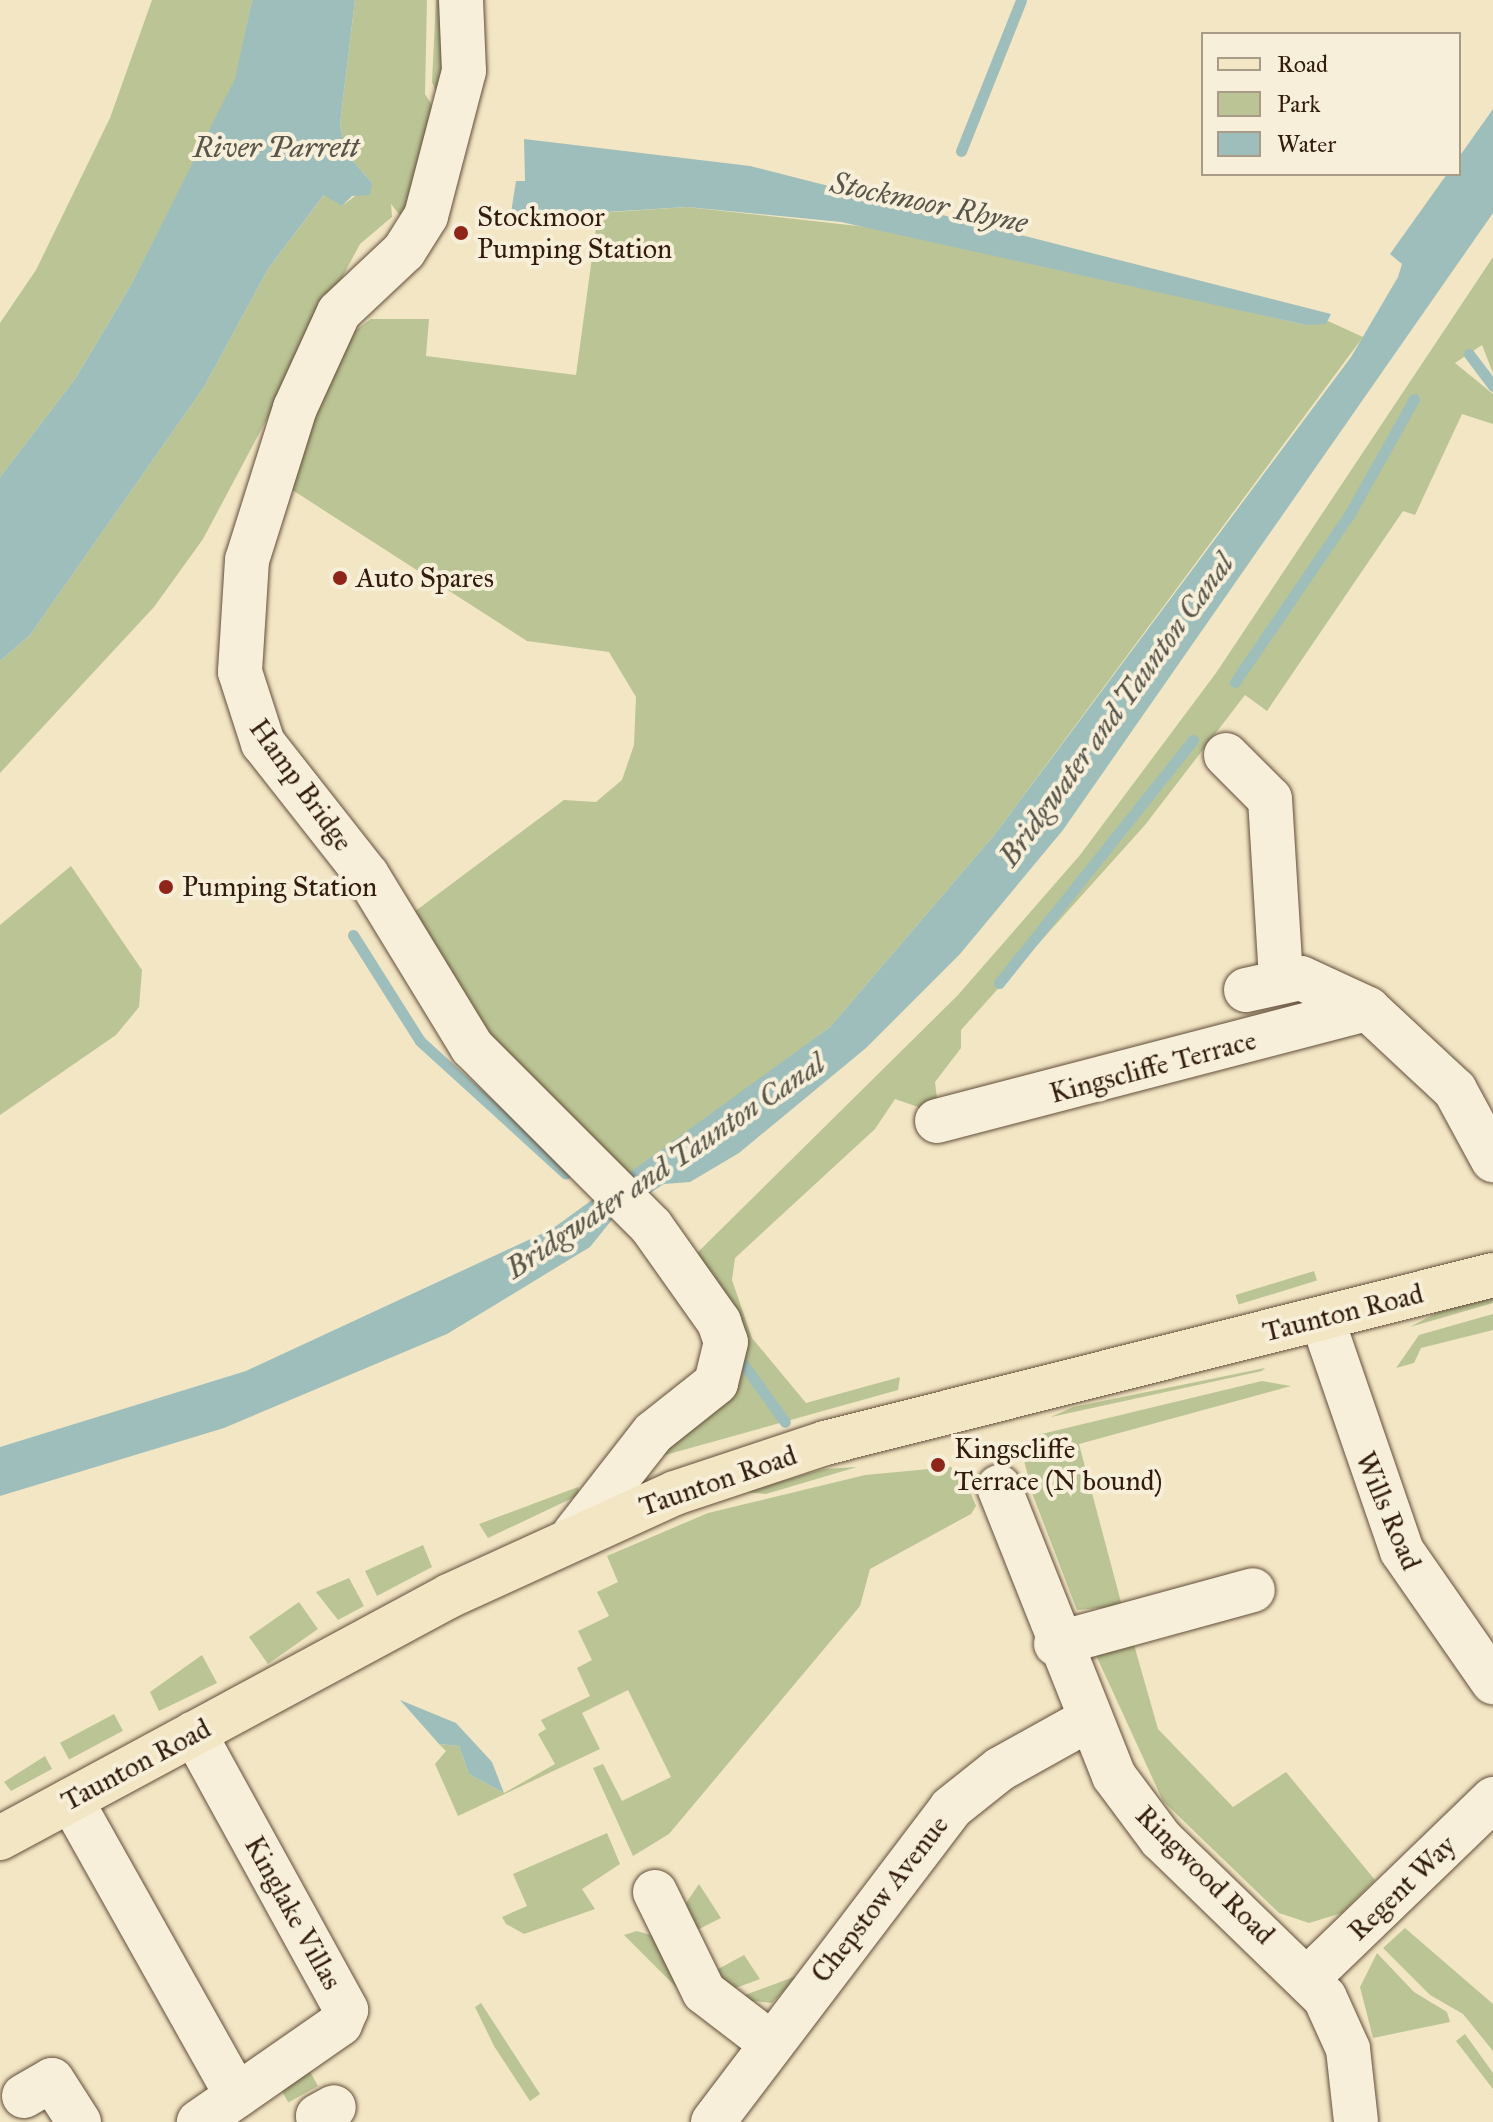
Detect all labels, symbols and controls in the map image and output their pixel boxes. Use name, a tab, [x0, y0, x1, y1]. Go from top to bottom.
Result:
legend	[1201, 32, 1461, 176]
text: Road	[1277, 49, 1328, 79]
text: Park	[1277, 89, 1320, 119]
water label: River Parrett	[193, 129, 359, 165]
text: Water	[1277, 129, 1336, 159]
water label: Stockmoor Rhyne	[827, 165, 1031, 241]
place label: Stockmoor Pumping Station	[477, 200, 672, 266]
marker: Stockmoor Pumping Station	[452, 224, 470, 242]
water label: Bridgwater and Taunton Canal	[991, 547, 1241, 873]
place label: Auto Spares	[356, 561, 494, 595]
marker: Auto Spares	[331, 569, 349, 587]
street label: Hamp Bridge	[242, 712, 360, 858]
place label: Pumping Station	[182, 870, 377, 904]
marker: Pumping Station	[157, 878, 175, 896]
street label: Kingscliffe Terrace	[1046, 1023, 1260, 1111]
water label: Bridgwater and Taunton Canal	[499, 1046, 831, 1286]
street label: Taunton Road	[1259, 1277, 1427, 1349]
place label: Kingscliffe Terrace (N bound)	[954, 1432, 1163, 1498]
street label: Taunton Road	[635, 1438, 801, 1524]
street label: Wills Road	[1348, 1447, 1428, 1575]
marker: Kingscliffe Terrace (N bound)	[929, 1456, 947, 1474]
street label: Taunton Road	[56, 1712, 216, 1818]
street label: Ringwood Road	[1129, 1799, 1281, 1951]
street label: Chepstow Avenue	[804, 1809, 956, 1989]
street label: Regent Way	[1341, 1828, 1463, 1948]
street label: Kinglake Villas	[237, 1831, 349, 1995]

